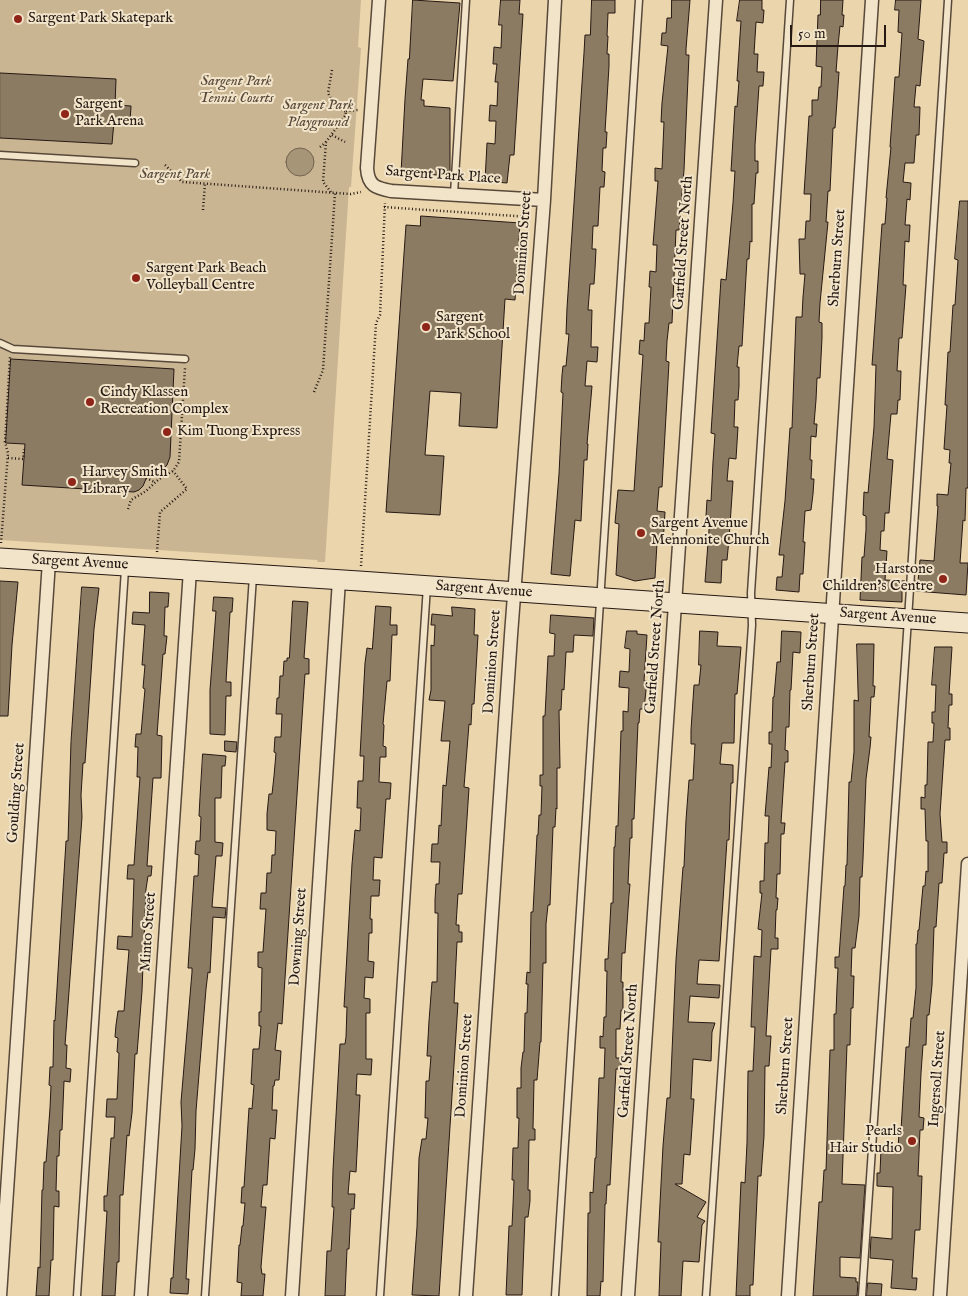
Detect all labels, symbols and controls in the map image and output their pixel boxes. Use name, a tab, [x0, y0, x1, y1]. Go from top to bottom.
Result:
place label: Sargent Park Skatepark	[28, 10, 173, 28]
marker: Sargent Park Skatepark	[12, 13, 24, 25]
scale bar	[793, 15, 889, 47]
text: 50 m	[798, 24, 826, 43]
park label: Sargent Park Tennis Courts	[198, 73, 274, 108]
place label: Sargent Park Arena	[75, 96, 144, 131]
park label: Sargent Park Playground	[282, 97, 354, 132]
marker: Sargent Park Arena	[59, 108, 71, 120]
street label: Sargent Park Place	[385, 163, 501, 189]
park label: Sargent Park	[139, 166, 211, 184]
street label: Garfield Street North	[670, 175, 698, 311]
street label: Dominion Street	[511, 190, 537, 296]
street label: Sherburn Street	[826, 209, 850, 307]
place label: Sargent Park Beach Volleyball Centre	[146, 260, 267, 295]
marker: Sargent Park Beach Volleyball Centre	[130, 272, 142, 284]
place label: Sargent Park School	[436, 309, 510, 344]
marker: Sargent Park School	[420, 321, 432, 333]
place label: Cindy Klassen Recreation Complex	[100, 384, 229, 419]
marker: Cindy Klassen Recreation Complex	[84, 396, 96, 408]
place label: Kim Tuong Express	[177, 423, 300, 441]
marker: Kim Tuong Express	[161, 426, 173, 438]
place label: Harvey Smith Library	[82, 464, 167, 499]
marker: Harvey Smith Library	[66, 476, 78, 488]
place label: Sargent Avenue Mennonite Church	[651, 515, 769, 550]
marker: Sargent Avenue Mennonite Church	[635, 527, 647, 539]
street label: Sargent Avenue	[31, 551, 129, 575]
place label: Harstone Children's Centre	[822, 561, 933, 596]
marker: Harstone Children's Centre	[937, 573, 949, 585]
street label: Sargent Avenue	[435, 578, 533, 602]
street label: Garfield Street North	[642, 579, 670, 715]
street label: Sargent Avenue	[839, 605, 937, 629]
street label: Dominion Street	[480, 609, 506, 715]
street label: Sherburn Street	[800, 613, 824, 711]
street label: Goulding Street	[5, 742, 29, 844]
street label: Downing Street	[287, 887, 311, 987]
street label: Minto Street	[137, 892, 161, 972]
street label: Garfield Street North	[615, 983, 643, 1119]
street label: Dominion Street	[452, 1013, 478, 1119]
street label: Sherburn Street	[774, 1017, 798, 1115]
street label: Ingersoll Street	[926, 1030, 950, 1128]
place label: Pearls Hair Studio	[829, 1123, 902, 1158]
marker: Pearls Hair Studio	[906, 1135, 918, 1147]

